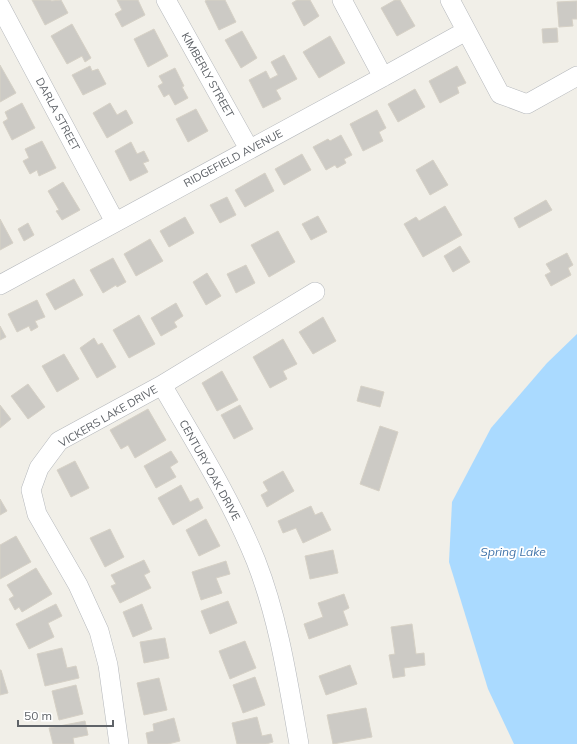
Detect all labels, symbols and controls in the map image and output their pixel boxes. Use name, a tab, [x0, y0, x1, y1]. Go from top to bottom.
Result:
street label: KIMBERLY STREET	[179, 30, 237, 120]
street label: DARLA STREET	[33, 75, 83, 153]
street label: RIDGEFIELD AVENUE	[181, 126, 285, 190]
street label: VICKERS LAKE DRIVE	[56, 382, 160, 450]
street label: CENTURY OAK DRIVE	[176, 417, 244, 523]
water label: Spring Lake	[480, 544, 546, 559]
scale bar	[18, 702, 113, 728]
text: 50 m	[24, 708, 52, 723]

